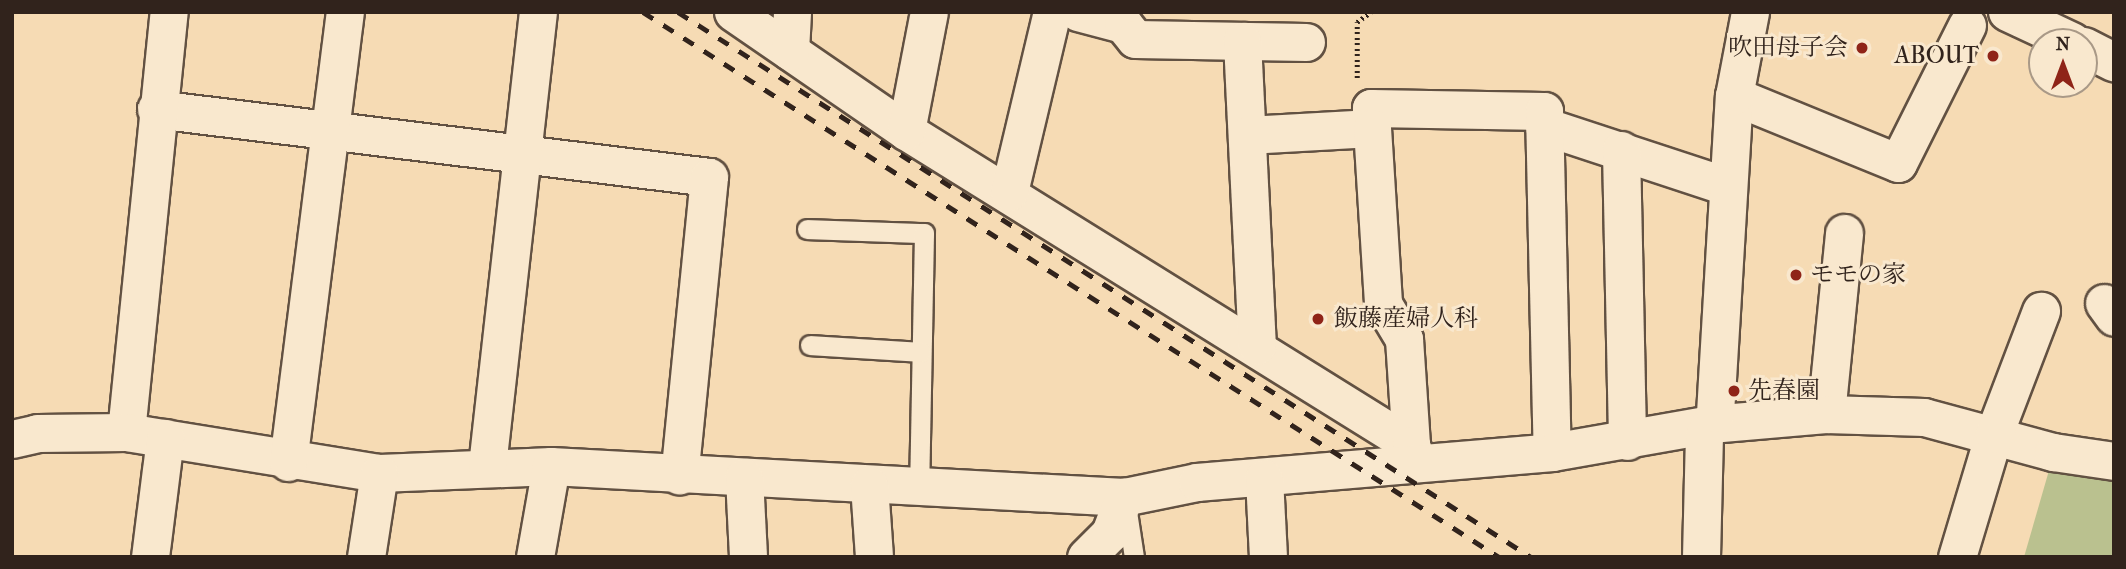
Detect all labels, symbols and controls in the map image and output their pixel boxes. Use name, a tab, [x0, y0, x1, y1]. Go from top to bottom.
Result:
north arrow	[2028, 28, 2098, 98]
text: N	[2056, 33, 2070, 55]
place label: 吹田母子会	[1728, 34, 1848, 62]
marker: 吹田母子会	[1854, 40, 1870, 56]
place label: ABOUT	[1894, 42, 1979, 70]
marker: ABOUT	[1985, 48, 2001, 64]
place label: モモの家	[1810, 261, 1906, 289]
marker: モモの家	[1788, 267, 1804, 283]
place label: 飯藤産婦人科	[1334, 305, 1478, 333]
marker: 飯藤産婦人科	[1308, 309, 1328, 329]
place label: 先春園	[1748, 377, 1820, 405]
marker: 先春園	[1726, 383, 1742, 399]

